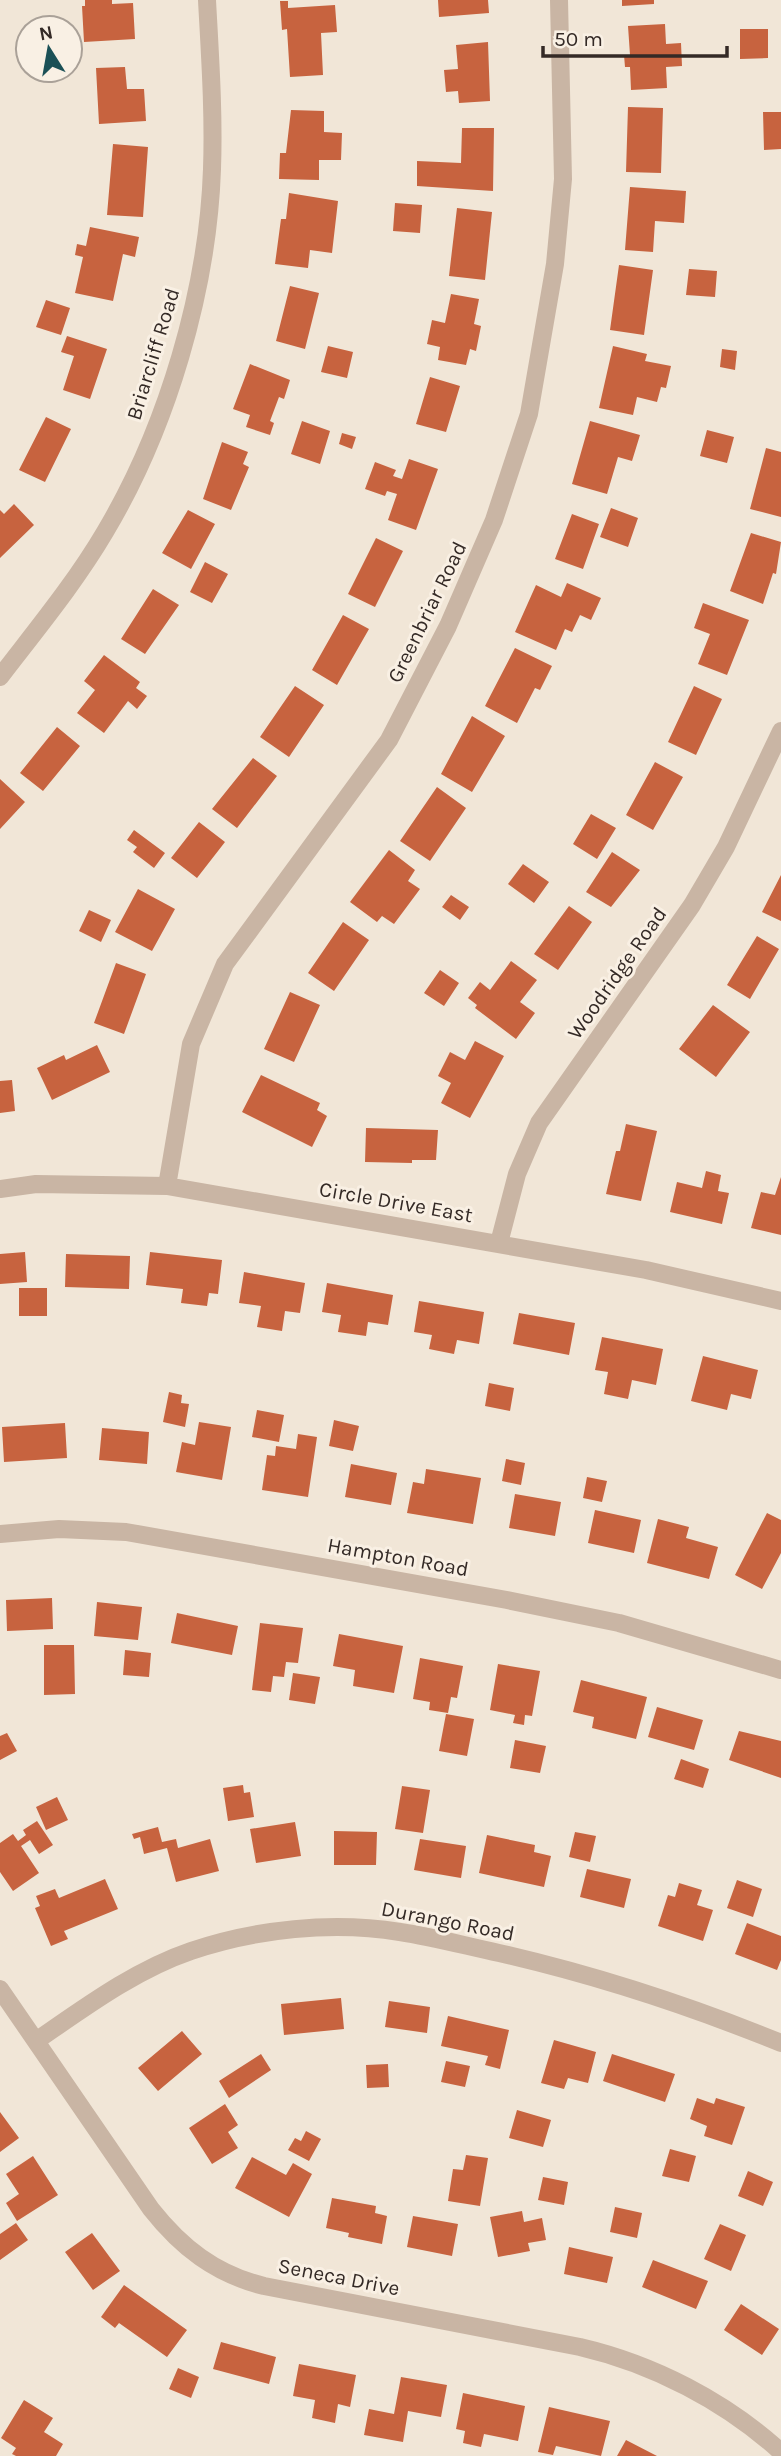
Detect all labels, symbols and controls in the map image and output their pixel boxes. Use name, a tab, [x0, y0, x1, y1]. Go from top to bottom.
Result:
north arrow	[14, 14, 84, 84]
scale bar	[543, 14, 727, 58]
text: N	[37, 21, 55, 45]
text: 50 m	[554, 27, 603, 51]
street label: Briarcliff Road	[122, 285, 184, 423]
street label: Greenbriar Road	[382, 537, 472, 687]
street label: Woodridge Road	[562, 902, 672, 1044]
street label: Circle Drive East	[317, 1177, 475, 1227]
street label: Hampton Road	[326, 1533, 470, 1581]
street label: Durango Road	[379, 1896, 517, 1946]
street label: Seneca Drive	[276, 2253, 402, 2301]

